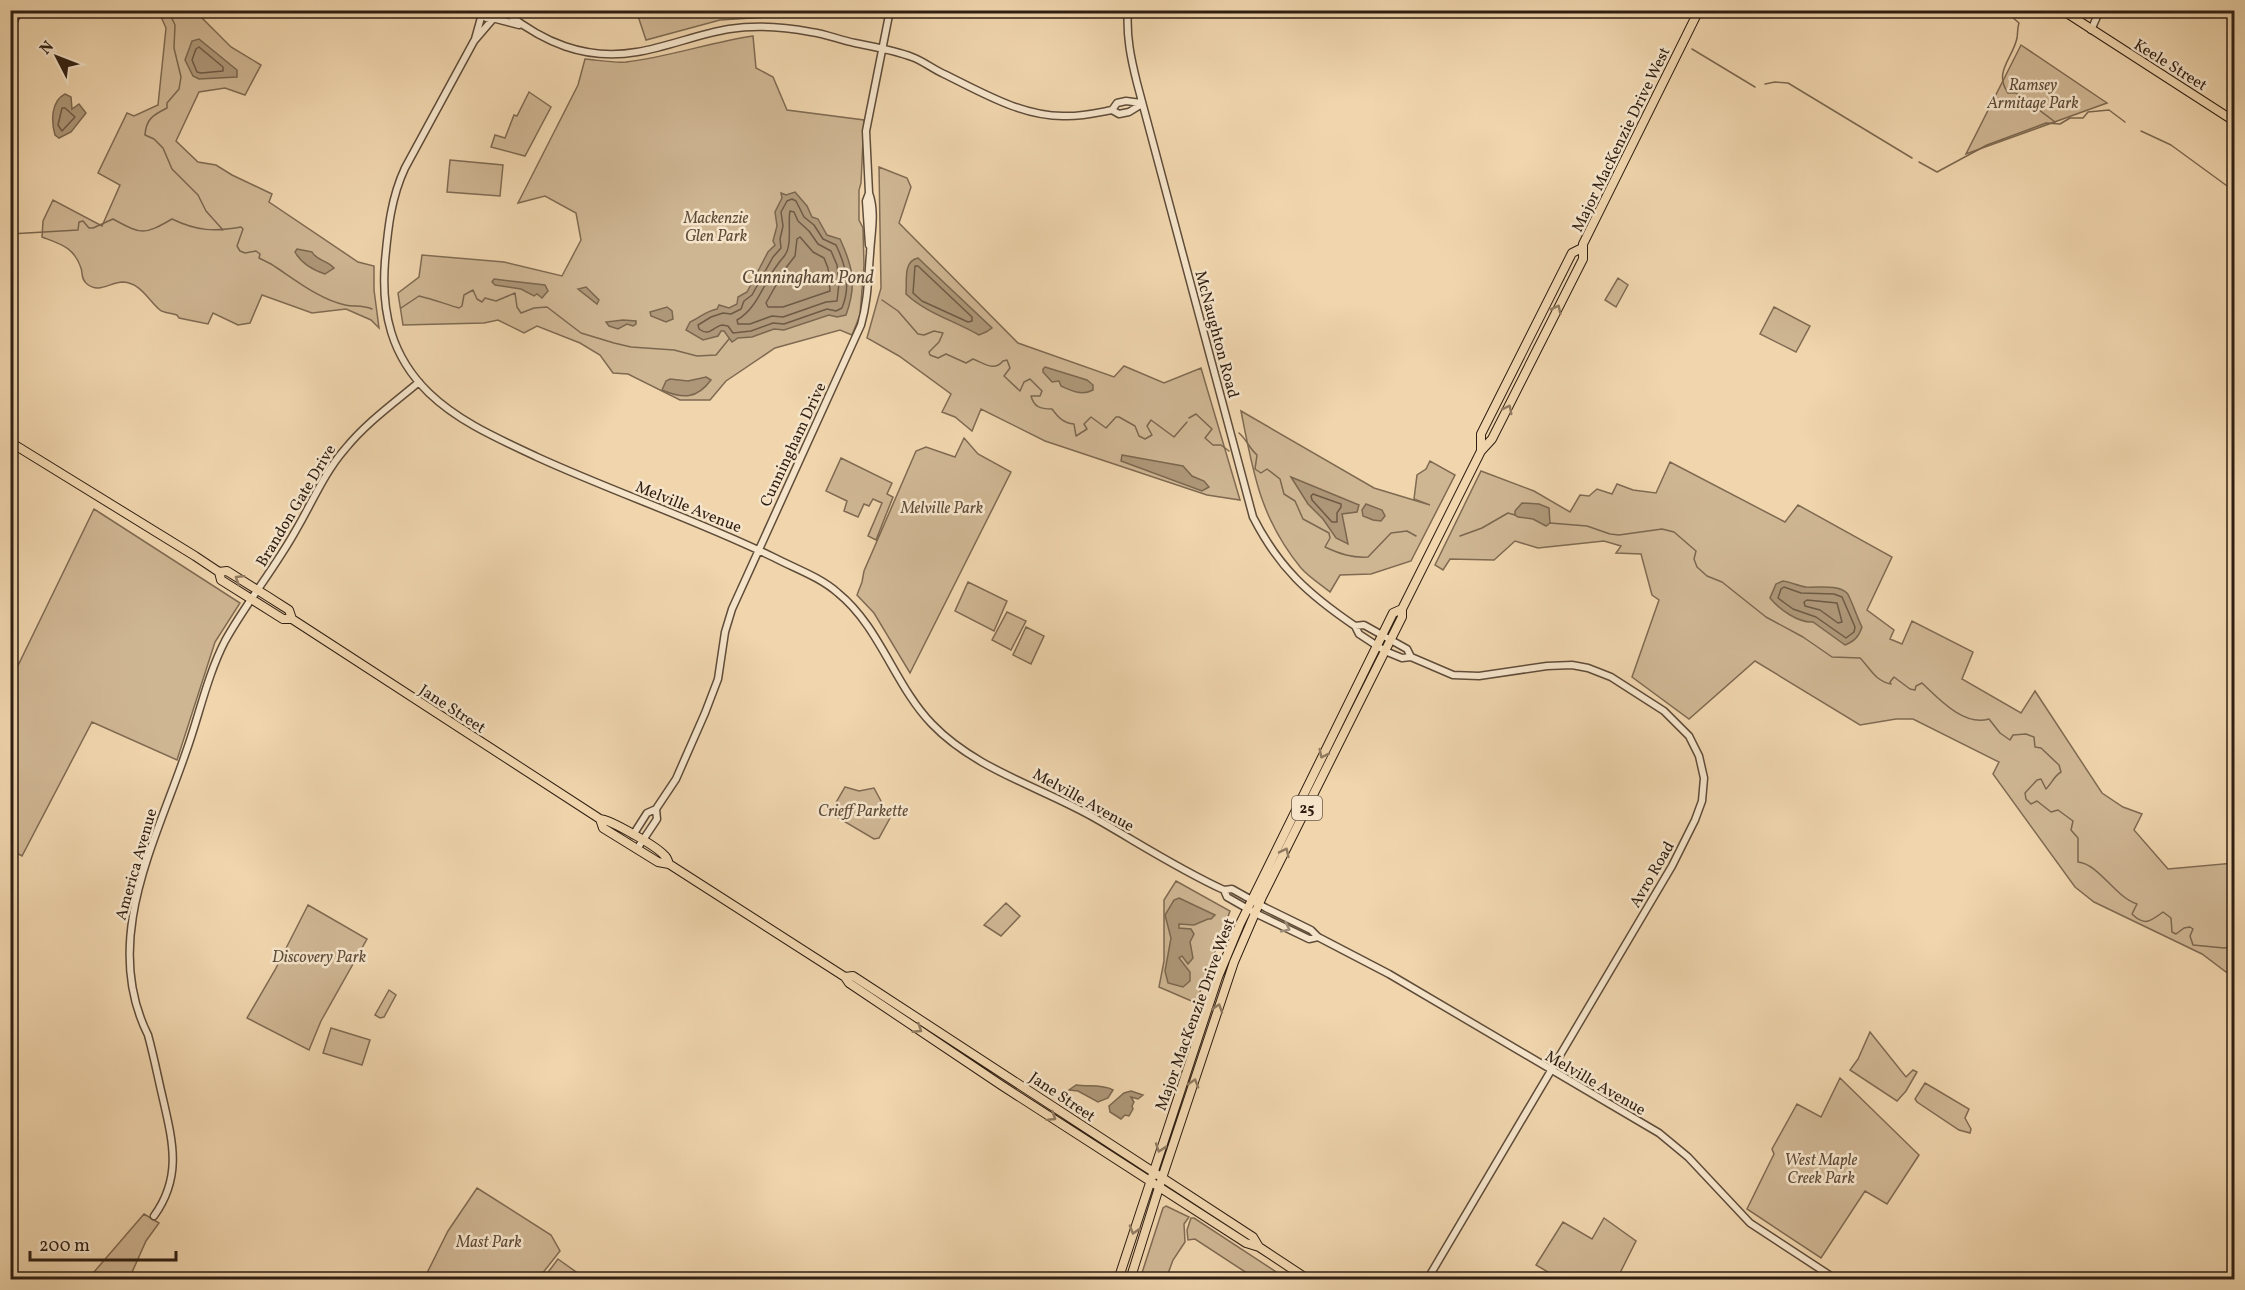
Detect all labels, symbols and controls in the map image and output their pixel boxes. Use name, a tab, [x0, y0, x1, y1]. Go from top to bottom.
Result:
north arrow	[27, 27, 87, 87]
street label: Keele Street	[2129, 34, 2211, 97]
text: N	[35, 36, 60, 60]
street label: Major MacKenzie Drive West	[1567, 43, 1676, 236]
park label: Ramsey Armitage Park	[1986, 75, 2079, 115]
park label: Mackenzie Glen Park	[683, 208, 749, 248]
water label: Cunningham Pond	[742, 266, 874, 291]
street label: McNaughton Road	[1188, 268, 1244, 401]
one-way arrow	[1549, 305, 1561, 316]
street label: Cunningham Drive	[755, 379, 832, 511]
one-way arrow	[1500, 404, 1512, 415]
street label: Brandon Gate Drive	[251, 441, 342, 571]
street label: Melville Avenue	[632, 477, 745, 539]
park label: Melville Park	[900, 498, 984, 520]
one-way arrow	[235, 574, 245, 586]
street label: Jane Street	[414, 680, 490, 740]
one-way arrow	[1319, 748, 1330, 758]
street label: Melville Avenue	[1028, 764, 1138, 838]
road number: 25	[1292, 796, 1322, 820]
park label: Crieff Parkette	[818, 801, 908, 823]
street label: America Avenue	[110, 806, 163, 923]
street label: Avro Road	[1625, 838, 1681, 912]
one-way arrow	[1277, 847, 1289, 858]
street label: Major MacKenzie Drive West	[1151, 915, 1241, 1114]
one-way arrow	[1280, 920, 1291, 932]
park label: Discovery Park	[272, 947, 367, 969]
one-way arrow	[1211, 1003, 1223, 1014]
one-way arrow	[911, 1022, 922, 1033]
street label: Melville Avenue	[1541, 1046, 1649, 1121]
street label: Jane Street	[1024, 1067, 1100, 1128]
one-way arrow	[1187, 1078, 1199, 1089]
one-way arrow	[1045, 1110, 1056, 1121]
one-way arrow	[1155, 1142, 1168, 1153]
park label: West Maple Creek Park	[1785, 1150, 1858, 1190]
scale bar	[30, 1224, 176, 1262]
one-way arrow	[1129, 1224, 1141, 1235]
park label: Mast Park	[455, 1232, 522, 1254]
text: 200 m	[39, 1234, 90, 1259]

